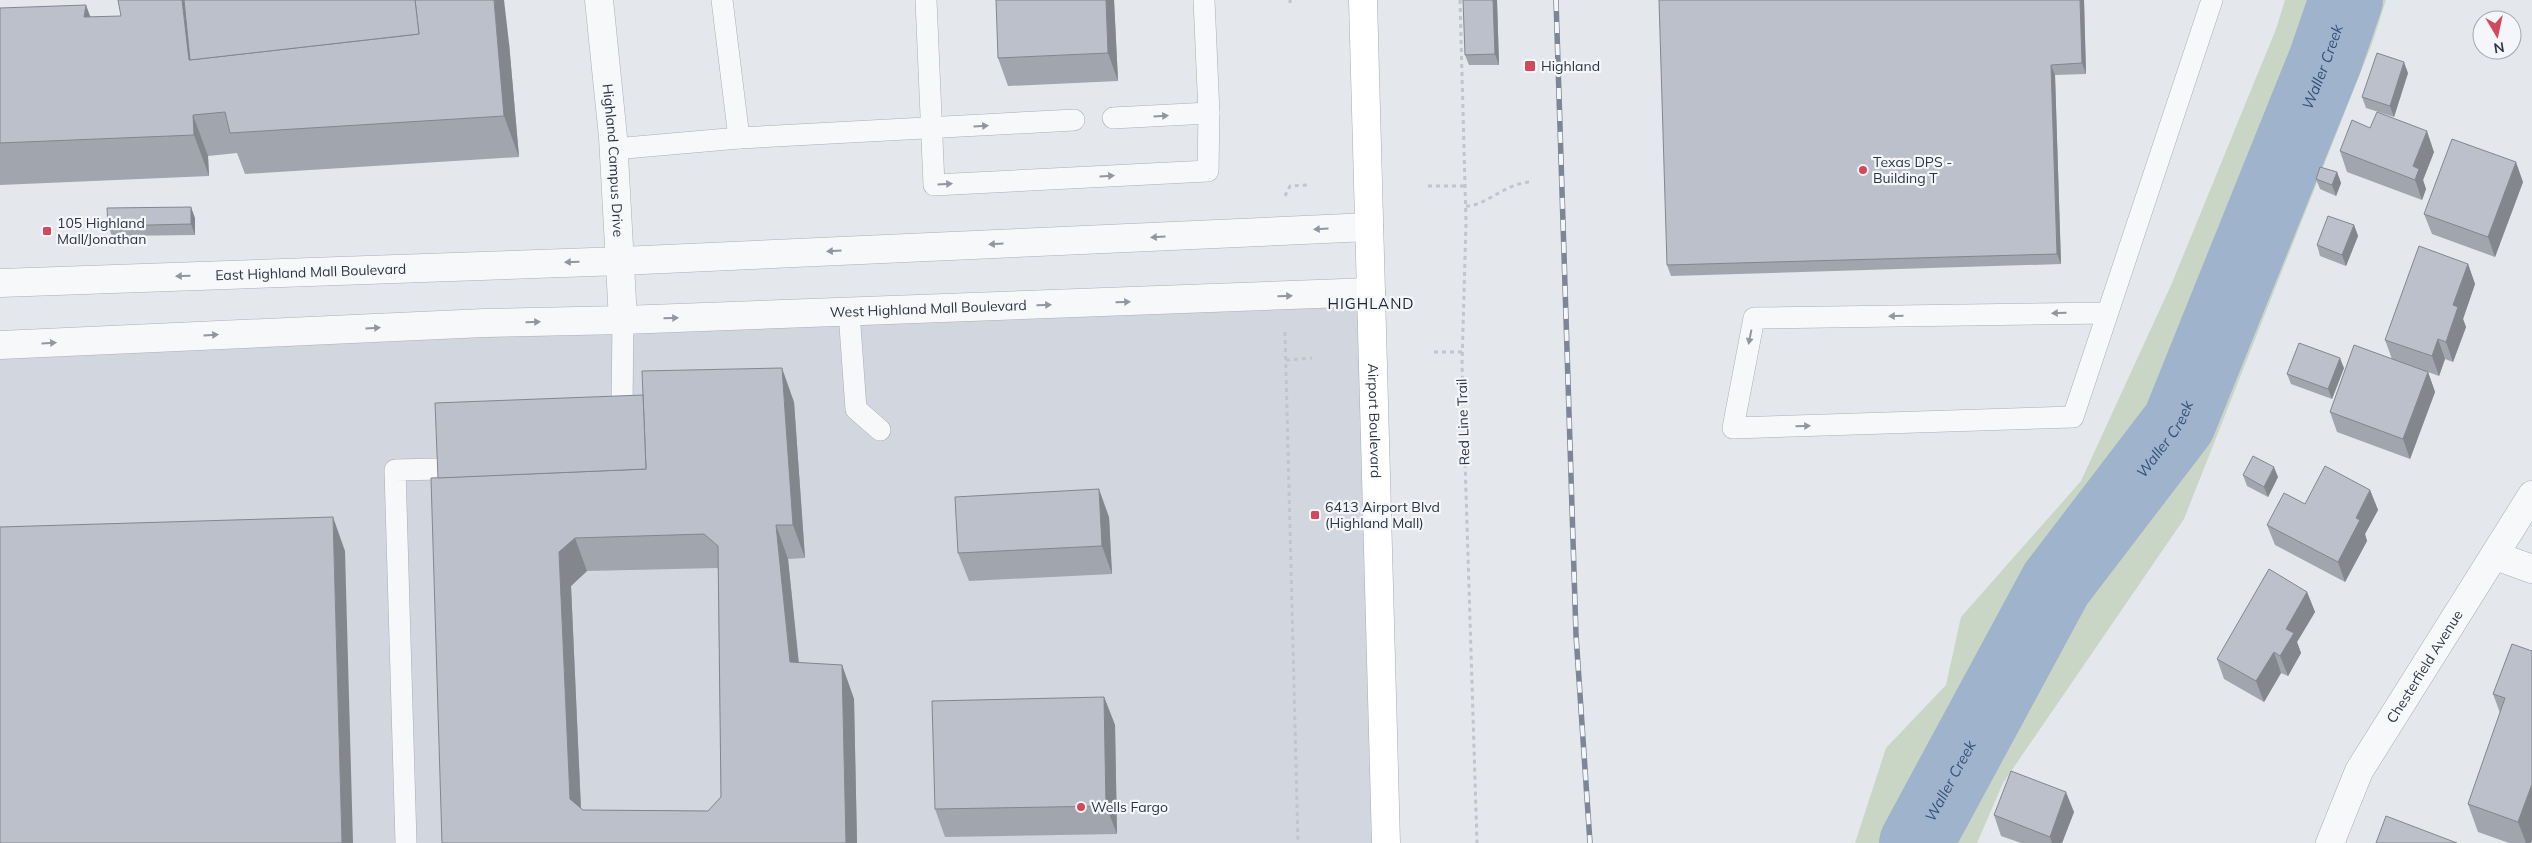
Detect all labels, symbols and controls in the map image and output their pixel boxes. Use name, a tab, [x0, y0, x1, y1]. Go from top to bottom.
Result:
north arrow	[2472, 10, 2522, 60]
water label: Waller Creek	[2297, 21, 2347, 112]
text: N	[2492, 38, 2506, 58]
place label: Highland	[1541, 57, 1600, 75]
marker: Highland	[1523, 59, 1537, 73]
street label: Highland Campus Drive	[599, 83, 627, 238]
one-way arrow	[1153, 111, 1169, 119]
one-way arrow	[974, 122, 990, 130]
place label: Texas DPS - Building T	[1873, 153, 1952, 187]
marker: Texas DPS - Building T	[1857, 164, 1869, 176]
one-way arrow	[1100, 171, 1116, 179]
one-way arrow	[937, 180, 953, 188]
place label: 105 Highland Mall/Jonathan	[57, 214, 146, 248]
marker: 105 Highland Mall/Jonathan	[41, 225, 53, 237]
one-way arrow	[1312, 226, 1328, 234]
one-way arrow	[1150, 233, 1166, 241]
one-way arrow	[988, 240, 1004, 248]
one-way arrow	[825, 248, 841, 256]
one-way arrow	[564, 259, 580, 267]
street label: East Highland Mall Boulevard	[215, 260, 407, 284]
one-way arrow	[174, 273, 190, 281]
one-way arrow	[1278, 291, 1294, 299]
district label: HIGHLAND	[1327, 294, 1415, 313]
street label: West Highland Mall Boulevard	[830, 296, 1027, 321]
one-way arrow	[1115, 298, 1131, 306]
one-way arrow	[1036, 300, 1052, 308]
one-way arrow	[2050, 309, 2066, 317]
one-way arrow	[1888, 312, 1904, 320]
one-way arrow	[664, 314, 680, 322]
one-way arrow	[525, 318, 541, 326]
one-way arrow	[366, 323, 382, 331]
one-way arrow	[1745, 330, 1753, 346]
one-way arrow	[203, 331, 219, 339]
one-way arrow	[41, 338, 57, 346]
street label: Airport Boulevard	[1364, 363, 1385, 478]
street label: Red Line Trail	[1452, 378, 1474, 466]
water label: Waller Creek	[2132, 396, 2197, 481]
one-way arrow	[1795, 422, 1811, 430]
place label: 6413 Airport Blvd (Highland Mall)	[1325, 498, 1440, 532]
marker: 6413 Airport Blvd (Highland Mall)	[1309, 509, 1321, 521]
street label: Chesterfield Avenue	[2382, 607, 2467, 726]
water label: Waller Creek	[1920, 736, 1980, 824]
place label: Wells Fargo	[1091, 798, 1168, 816]
marker: Wells Fargo	[1075, 801, 1087, 813]

